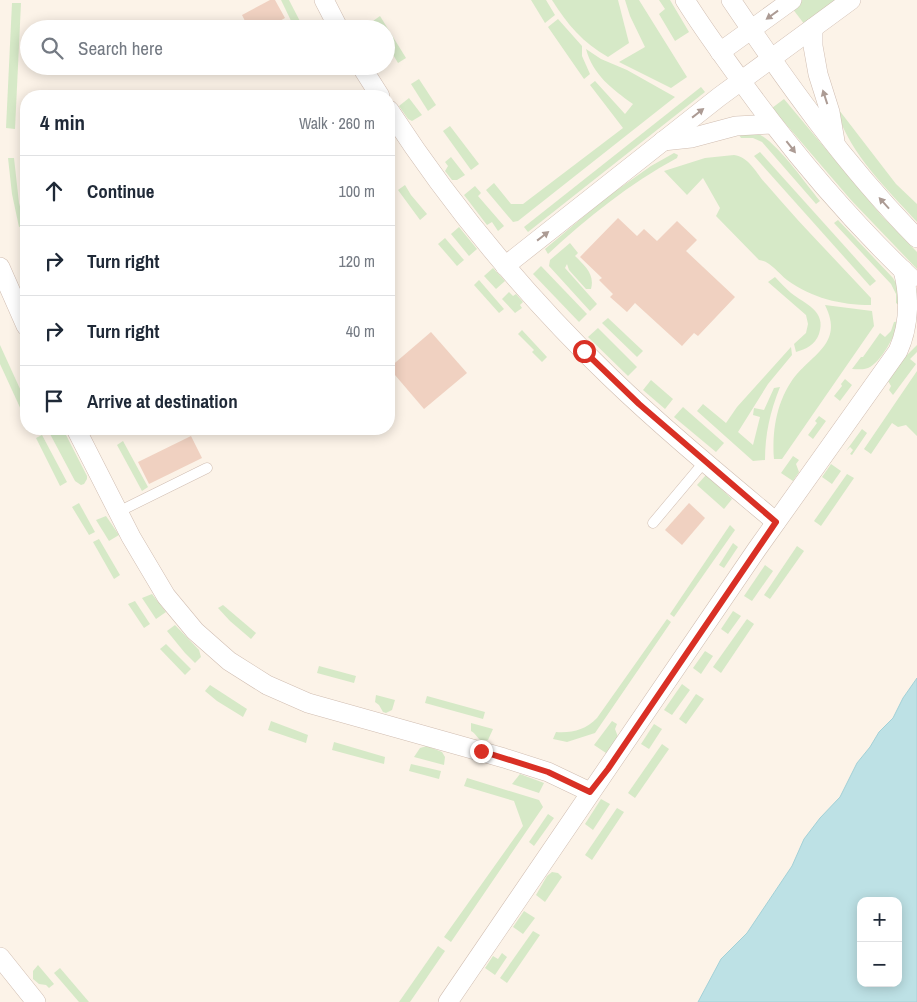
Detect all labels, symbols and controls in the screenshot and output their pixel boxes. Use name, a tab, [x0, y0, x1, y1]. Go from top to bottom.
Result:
one-way arrow	[765, 10, 779, 20]
search box	[20, 20, 395, 75]
icon: search	[38, 34, 66, 62]
text: Search here	[78, 35, 163, 61]
one-way arrow	[821, 90, 829, 105]
text: 4 min	[40, 108, 85, 137]
one-way arrow	[691, 108, 704, 119]
text: Walk · 260 m	[299, 112, 375, 134]
one-way arrow	[786, 141, 796, 154]
icon: ahead	[40, 177, 68, 205]
text: Continue	[87, 178, 155, 204]
text: 100 m	[339, 180, 375, 202]
one-way arrow	[878, 197, 890, 209]
one-way arrow	[536, 230, 549, 241]
icon: right	[40, 247, 68, 275]
text: Turn right	[87, 248, 159, 274]
text: 120 m	[339, 250, 375, 272]
icon: right	[40, 317, 68, 345]
text: Turn right	[87, 318, 159, 344]
text: 40 m	[346, 320, 375, 342]
route start	[573, 340, 596, 363]
icon: arrive	[40, 387, 68, 415]
text: Arrive at destination	[87, 388, 238, 414]
route end	[470, 740, 493, 763]
map controls	[857, 897, 902, 987]
button: +	[857, 897, 902, 942]
button: −	[857, 942, 902, 987]

